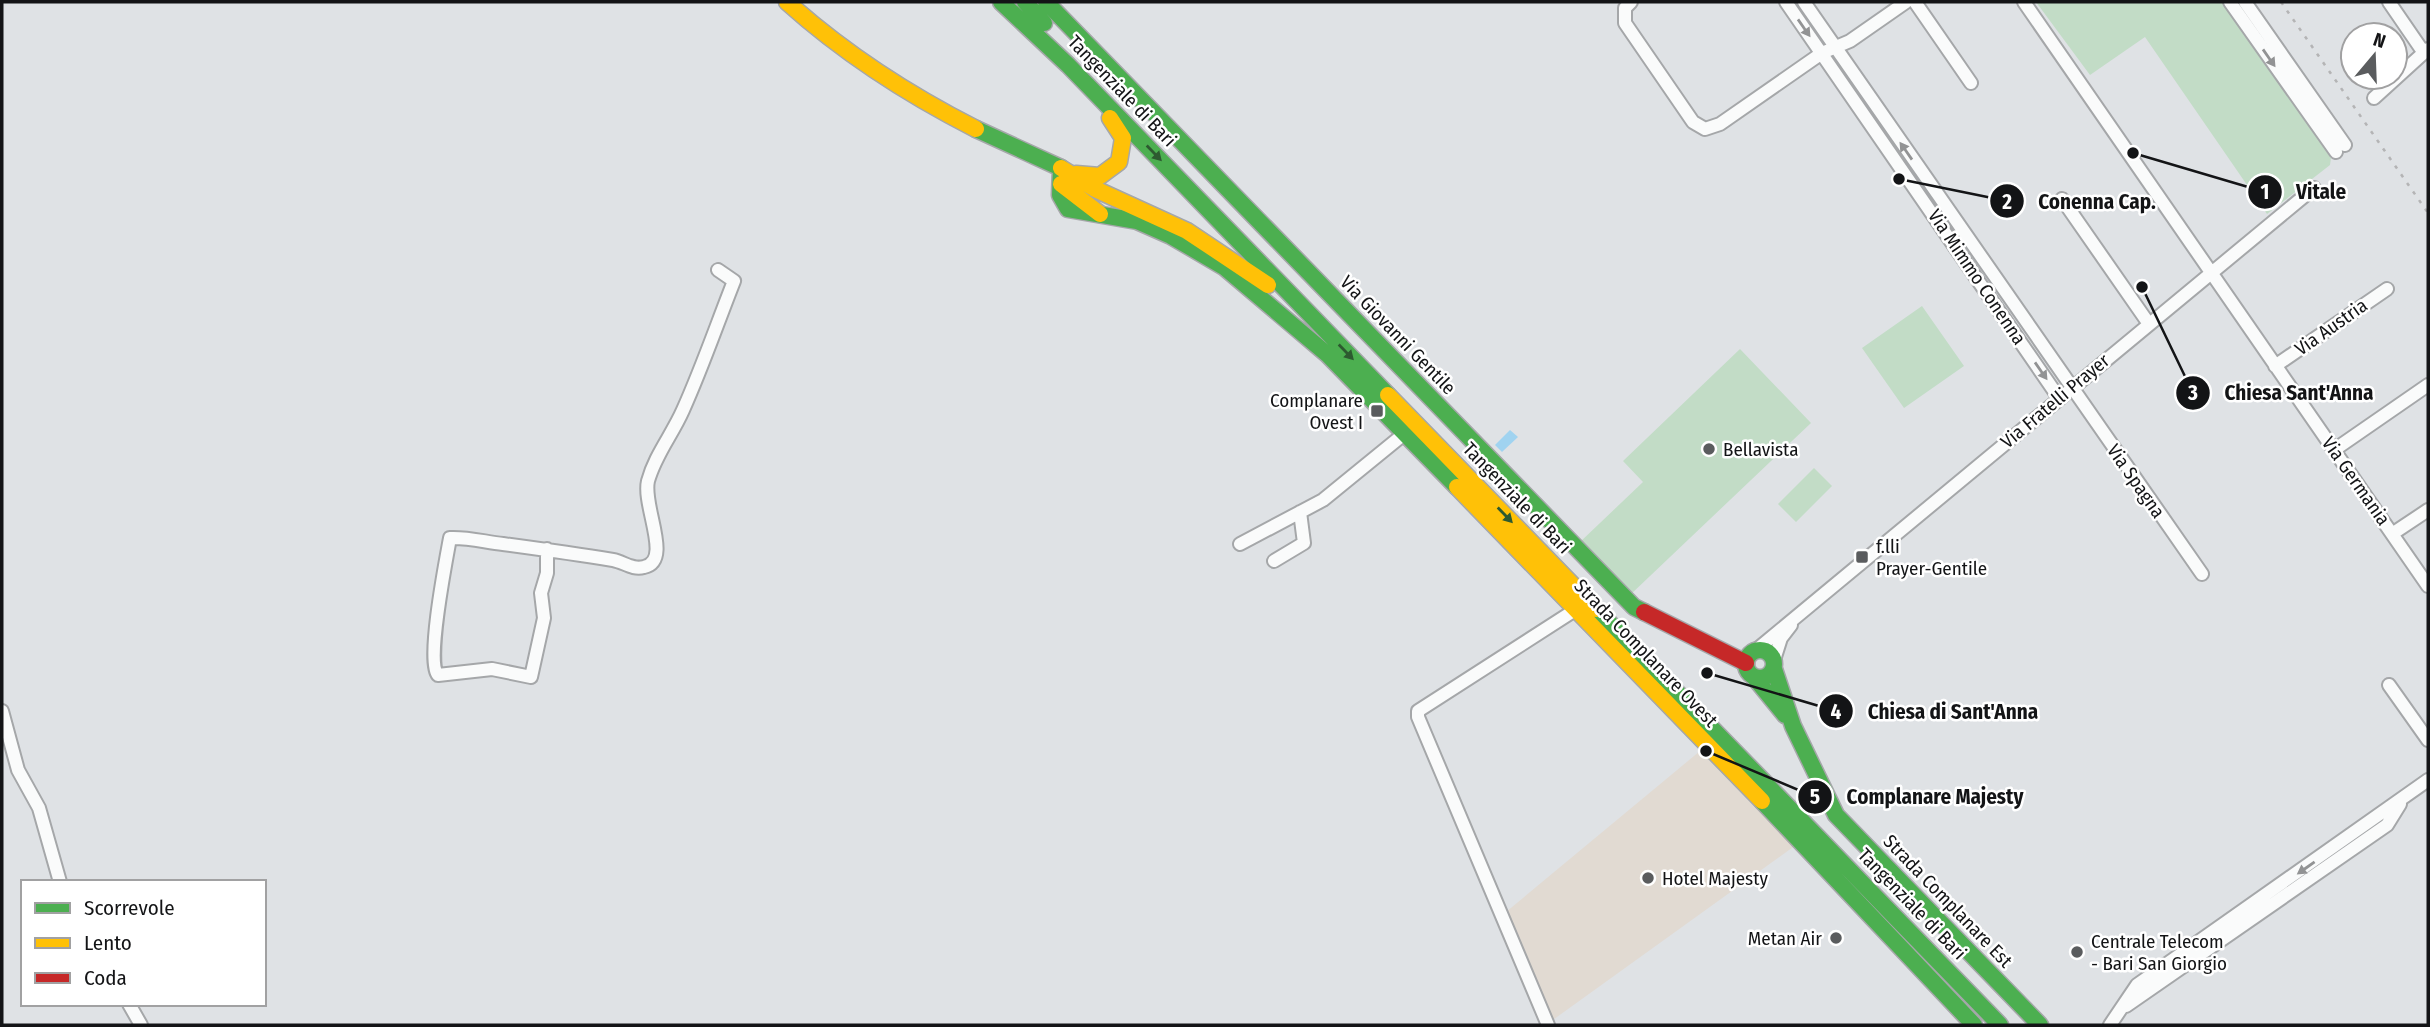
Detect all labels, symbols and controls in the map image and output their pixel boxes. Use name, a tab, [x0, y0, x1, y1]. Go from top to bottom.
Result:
one-way arrow	[1797, 18, 1811, 37]
north arrow	[2339, 21, 2409, 91]
text: N	[2370, 28, 2389, 53]
street label: Tangenziale di Bari	[1063, 31, 1181, 151]
one-way arrow	[2262, 49, 2276, 67]
one-way arrow	[1899, 142, 1913, 160]
one-way arrow	[1146, 144, 1162, 161]
callout: Vitale	[2247, 171, 2361, 213]
text: 1	[2261, 179, 2269, 205]
text: Vitale	[2295, 179, 2346, 205]
callout: Conenna Cap.	[1989, 180, 2169, 222]
text: 2	[2001, 189, 2012, 215]
text: Conenna Cap.	[2038, 189, 2156, 215]
street label: Via Mimmo Conenna	[1923, 205, 2031, 349]
street label: Via Giovanni Gentile	[1335, 271, 1461, 399]
street label: Via Austria	[2290, 294, 2372, 360]
one-way arrow	[1338, 343, 1354, 360]
street label: Via Fratelli Prayer	[1996, 349, 2114, 453]
one-way arrow	[2034, 362, 2048, 380]
callout: Chiesa Sant'Anna	[2176, 372, 2388, 414]
text: 3	[2187, 380, 2198, 406]
text: Chiesa Sant'Anna	[2224, 380, 2374, 406]
place label: Complanare Ovest I	[1270, 389, 1363, 434]
marker: Complanare Ovest I	[1369, 403, 1385, 419]
street label: Via Germania	[2317, 432, 2395, 530]
street label: Tangenziale di Bari	[1458, 438, 1576, 558]
place label: Bellavista	[1723, 438, 1799, 461]
street label: Via Spagna	[2102, 440, 2170, 522]
marker: Bellavista	[1701, 441, 1717, 457]
one-way arrow	[1496, 506, 1512, 523]
place label: f.lli Prayer-Gentile	[1876, 535, 1987, 580]
marker: f.lli Prayer-Gentile	[1854, 549, 1870, 565]
street label: Strada Complanare Ovest	[1569, 574, 1723, 732]
callout: Chiesa di Sant'Anna	[1818, 690, 2052, 732]
text: 4	[1831, 699, 1842, 725]
text: Chiesa di Sant'Anna	[1868, 699, 2038, 725]
callout: Complanare Majesty	[1797, 776, 2037, 818]
text: 5	[1810, 784, 1820, 810]
text: Complanare Majesty	[1847, 784, 2024, 810]
street label: Strada Complanare Est	[1879, 830, 2018, 973]
street label: Tangenziale di Bari	[1853, 844, 1971, 964]
one-way arrow	[2297, 861, 2315, 875]
place label: Hotel Majesty	[1662, 867, 1768, 890]
marker: Hotel Majesty	[1640, 870, 1656, 886]
legend	[21, 880, 266, 1006]
text: Scorrevole	[84, 895, 175, 921]
place label: Metan Air	[1748, 927, 1822, 950]
text: Lento	[84, 930, 132, 956]
marker: Metan Air	[1828, 930, 1844, 946]
place label: Centrale Telecom - Bari San Giorgio	[2091, 930, 2227, 975]
marker: Centrale Telecom - Bari San Giorgio	[2069, 944, 2085, 960]
text: Coda	[84, 965, 127, 991]

